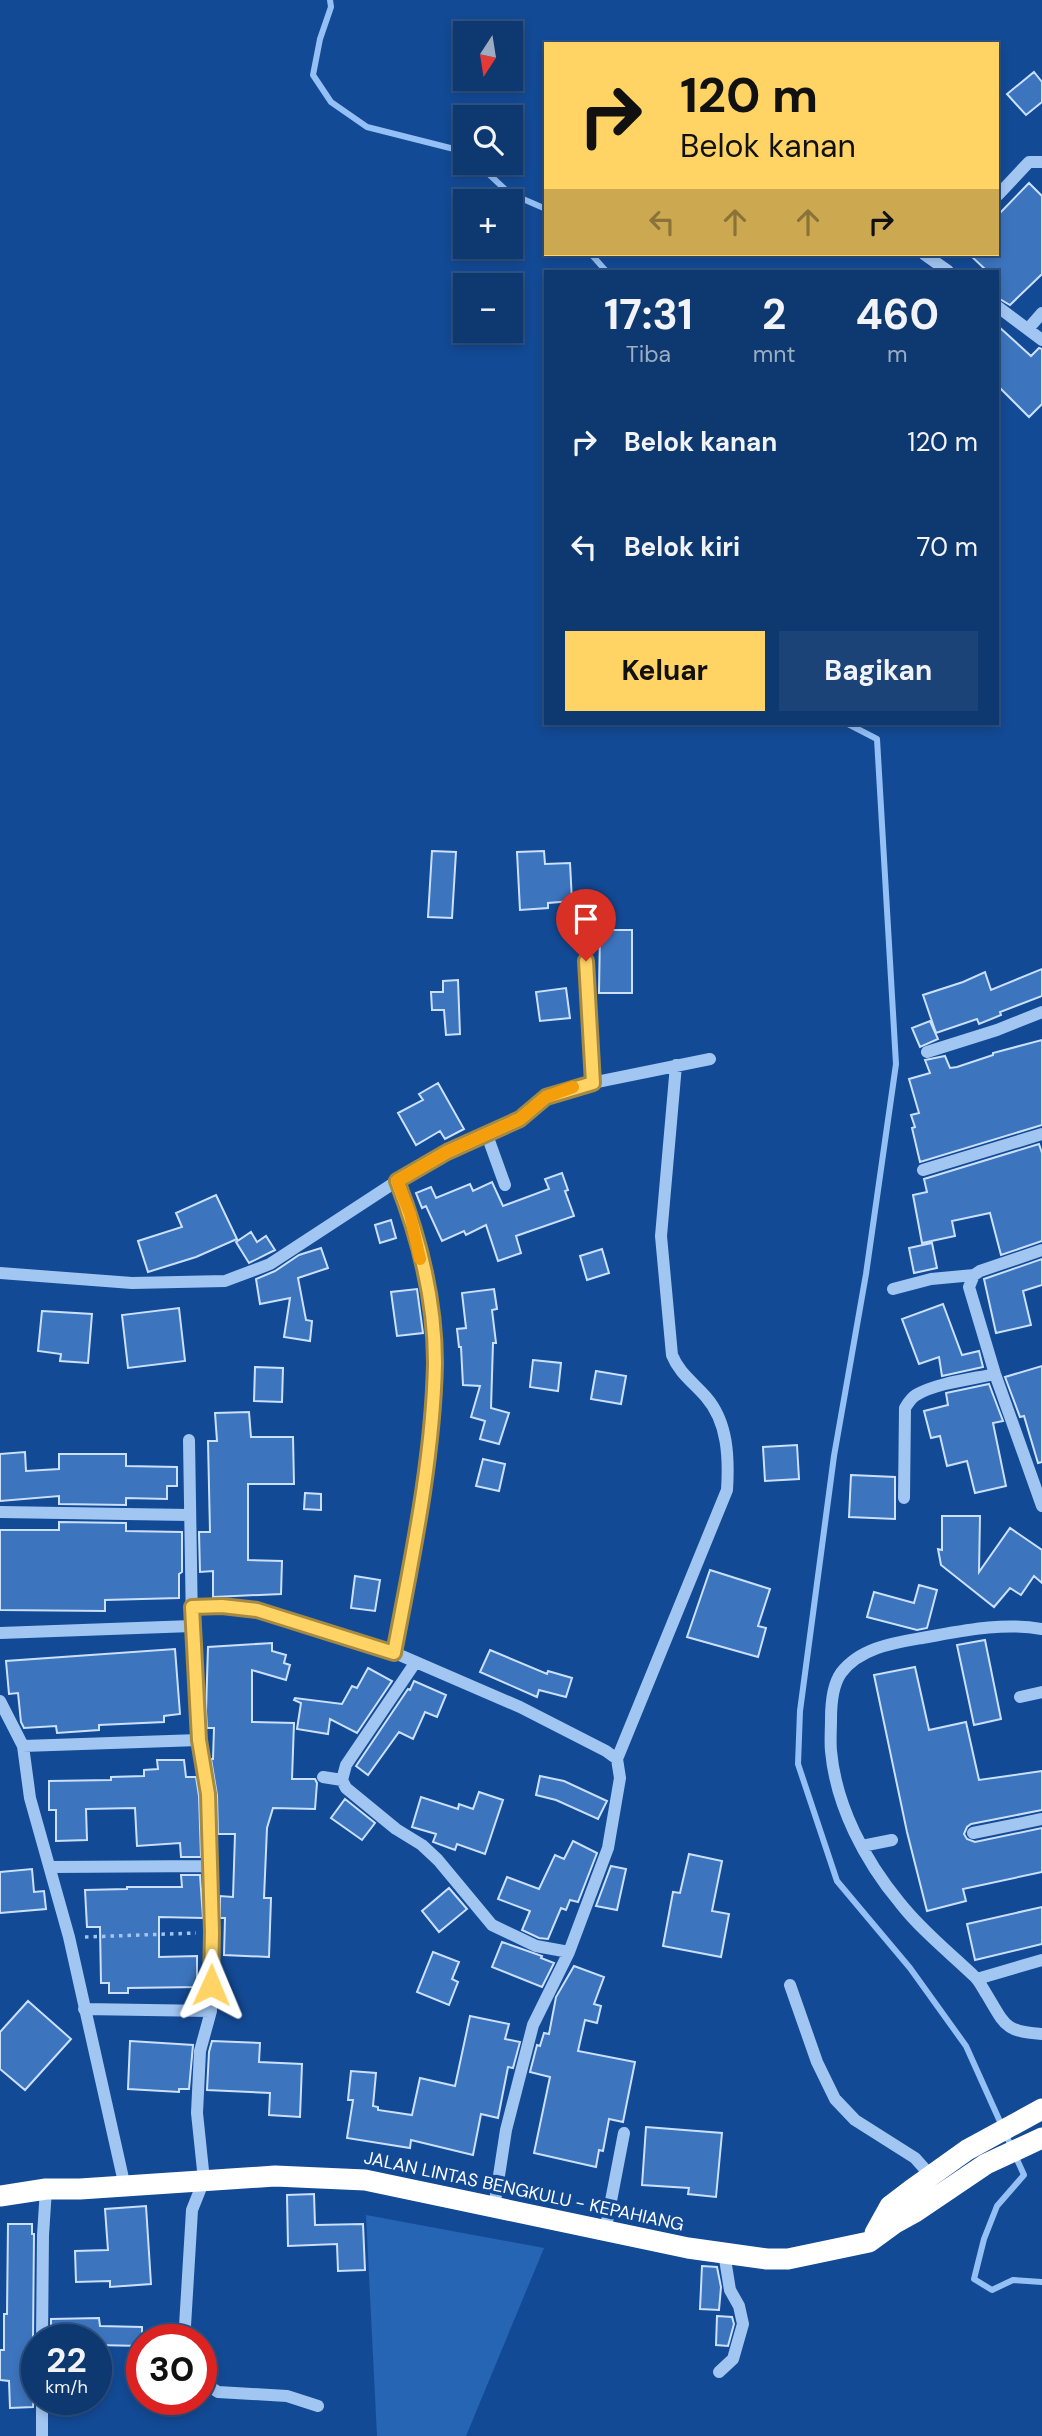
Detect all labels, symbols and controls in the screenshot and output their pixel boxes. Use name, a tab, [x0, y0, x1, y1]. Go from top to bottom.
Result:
north arrow	[453, 21, 523, 91]
map controls	[453, 21, 523, 343]
text: 120 m	[680, 63, 818, 127]
icon: right	[565, 70, 656, 161]
button: search	[453, 105, 523, 175]
text: Belok kanan	[680, 125, 856, 167]
button: +	[453, 189, 523, 259]
icon: left	[643, 203, 681, 241]
icon: ahead	[716, 203, 754, 241]
icon: ahead	[789, 203, 827, 241]
icon: right	[862, 203, 900, 241]
button: −	[453, 273, 523, 343]
text: 17:31	[604, 287, 693, 342]
text: 2	[762, 287, 786, 342]
text: 460	[856, 287, 939, 342]
text: Tiba	[626, 339, 671, 369]
text: mnt	[753, 339, 796, 369]
text: m	[887, 339, 908, 369]
icon: right	[565, 423, 603, 461]
text: Belok kanan	[624, 425, 777, 459]
text: 120 m	[907, 425, 978, 459]
icon: left	[565, 528, 603, 566]
text: Belok kiri	[624, 530, 740, 564]
text: 70 m	[917, 530, 978, 564]
button: Keluar	[565, 631, 765, 711]
button: Bagikan	[779, 631, 978, 711]
pin	[556, 889, 616, 961]
icon: arrive	[567, 900, 605, 938]
position arrow	[174, 1948, 248, 2022]
street label: JALAN LINTAS BENGKULU - KEPAHIANG	[362, 2145, 686, 2237]
speed limit sign: 30	[126, 2324, 217, 2415]
text: 22	[46, 2337, 87, 2383]
text: km/h	[45, 2375, 88, 2399]

